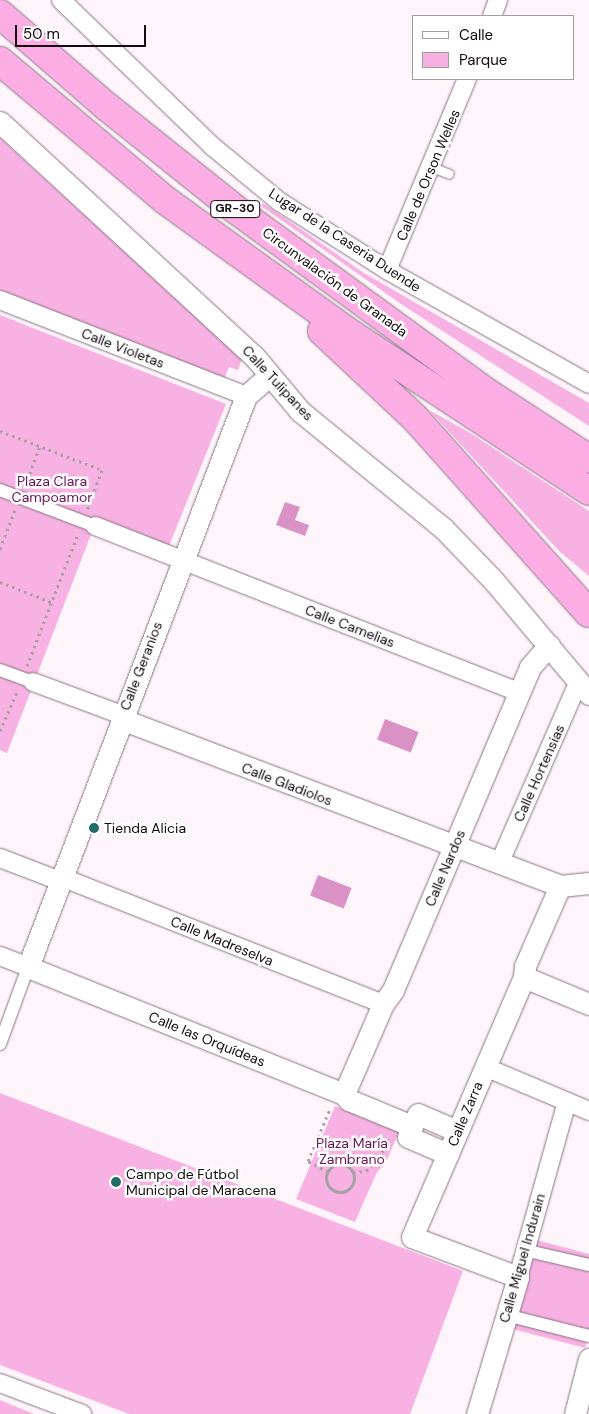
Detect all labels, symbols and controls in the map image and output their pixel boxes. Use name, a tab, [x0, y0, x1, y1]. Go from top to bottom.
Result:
scale bar	[18, 15, 149, 47]
legend	[412, 15, 574, 80]
text: 50 m	[23, 24, 60, 44]
text: Calle	[459, 25, 493, 45]
text: Parque	[459, 50, 507, 70]
street label: Calle de Orson Welles	[393, 107, 463, 243]
street label: Lugar de la Caseria Duende	[266, 185, 424, 295]
road number: GR-30	[210, 200, 260, 218]
street label: Circunvalación de Granada	[259, 224, 411, 340]
street label: Calle Violetas	[79, 324, 167, 372]
street label: Calle Tulipanes	[239, 342, 317, 424]
park label: Plaza Clara Campoamor	[12, 473, 92, 506]
street label: Calle Camelias	[303, 601, 397, 651]
street label: Calle Geranios	[116, 619, 166, 713]
street label: Calle Hortensias	[510, 722, 568, 824]
street label: Calle Gladiolos	[239, 759, 335, 809]
place label: Tienda Alicia	[104, 820, 186, 836]
marker: Tienda Alicia	[88, 822, 100, 834]
street label: Calle Nardos	[421, 827, 469, 909]
street label: Calle Madreselva	[168, 913, 276, 969]
street label: Calle las Orquídeas	[146, 1008, 268, 1070]
street label: Calle Zarra	[444, 1079, 486, 1149]
park label: Plaza María Zambrano	[316, 1135, 388, 1168]
place label: Campo de Fútbol Municipal de Maracena	[126, 1166, 276, 1198]
marker: Campo de Fútbol Municipal de Maracena	[110, 1176, 122, 1188]
street label: Calle Miguel Indurain	[496, 1191, 548, 1325]

